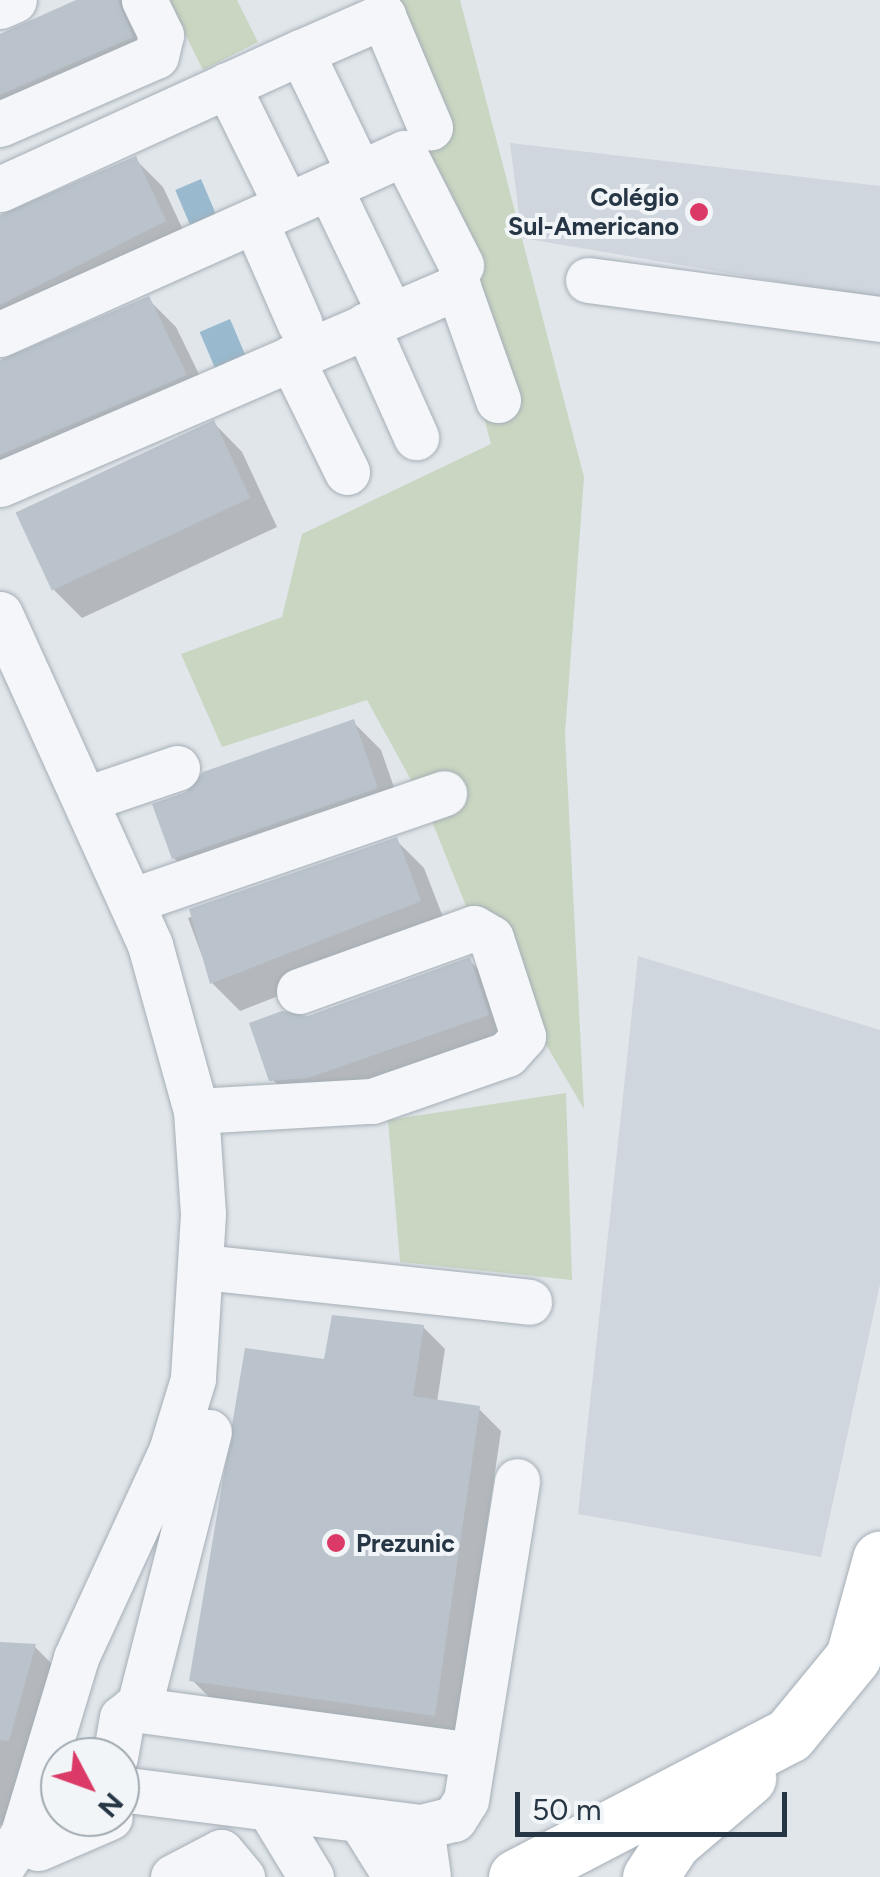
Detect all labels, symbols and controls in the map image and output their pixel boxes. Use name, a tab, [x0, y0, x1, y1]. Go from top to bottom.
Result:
place label: Colégio Sul-Americano	[508, 183, 679, 242]
marker: Colégio Sul-Americano	[688, 201, 710, 223]
place label: Prezunic	[356, 1528, 455, 1558]
marker: Prezunic	[325, 1532, 347, 1554]
north arrow	[40, 1737, 140, 1837]
scale bar	[520, 1772, 792, 1834]
text: N	[91, 1786, 131, 1825]
text: 50 m	[532, 1791, 601, 1828]

